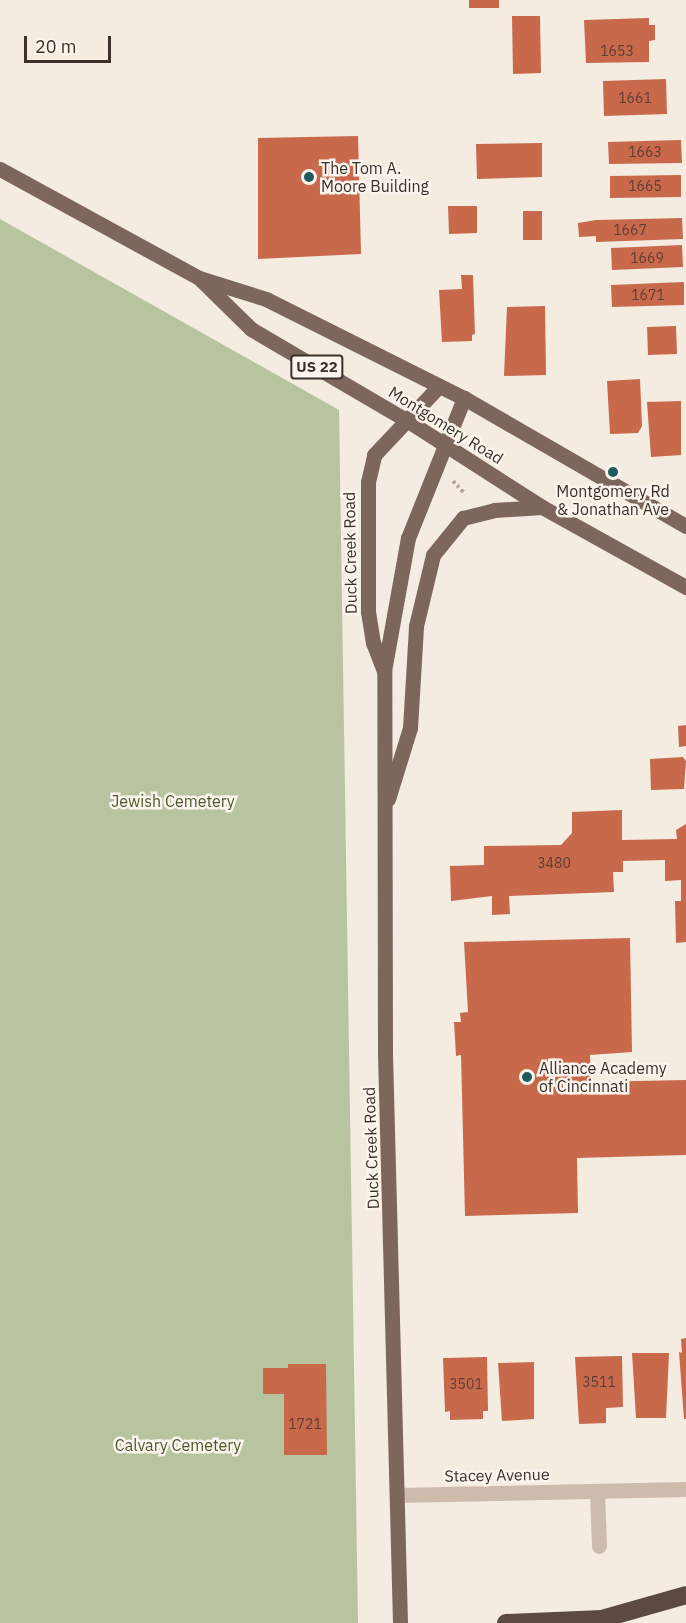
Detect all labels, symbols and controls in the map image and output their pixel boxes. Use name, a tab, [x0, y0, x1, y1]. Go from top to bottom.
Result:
scale bar	[27, 24, 114, 62]
text: 20 m	[35, 35, 77, 58]
house number: 1653	[600, 43, 634, 59]
house number: 1661	[618, 90, 652, 106]
house number: 1663	[628, 144, 662, 160]
place label: The Tom A. Moore Building	[321, 158, 429, 196]
marker: The Tom A. Moore Building	[302, 170, 316, 184]
house number: 1665	[628, 178, 662, 194]
house number: 1667	[613, 222, 647, 238]
house number: 1669	[630, 250, 664, 266]
house number: 1671	[631, 287, 665, 303]
road number: US 22	[290, 355, 344, 379]
street label: Montgomery Road	[385, 382, 507, 468]
marker: Montgomery Rd & Jonathan Ave	[606, 465, 620, 479]
place label: Montgomery Rd & Jonathan Ave	[556, 481, 670, 519]
street label: Duck Creek Road	[339, 492, 361, 614]
park label: Jewish Cemetery	[111, 791, 235, 811]
house number: 3480	[537, 855, 571, 871]
place label: Alliance Academy of Cincinnati	[539, 1058, 667, 1096]
marker: Alliance Academy of Cincinnati	[520, 1070, 534, 1084]
street label: Duck Creek Road	[359, 1087, 383, 1209]
house number: 3511	[582, 1374, 616, 1390]
house number: 3501	[449, 1376, 483, 1392]
house number: 1721	[288, 1416, 322, 1432]
park label: Calvary Cemetery	[115, 1435, 241, 1455]
street label: Stacey Avenue	[444, 1464, 550, 1486]

